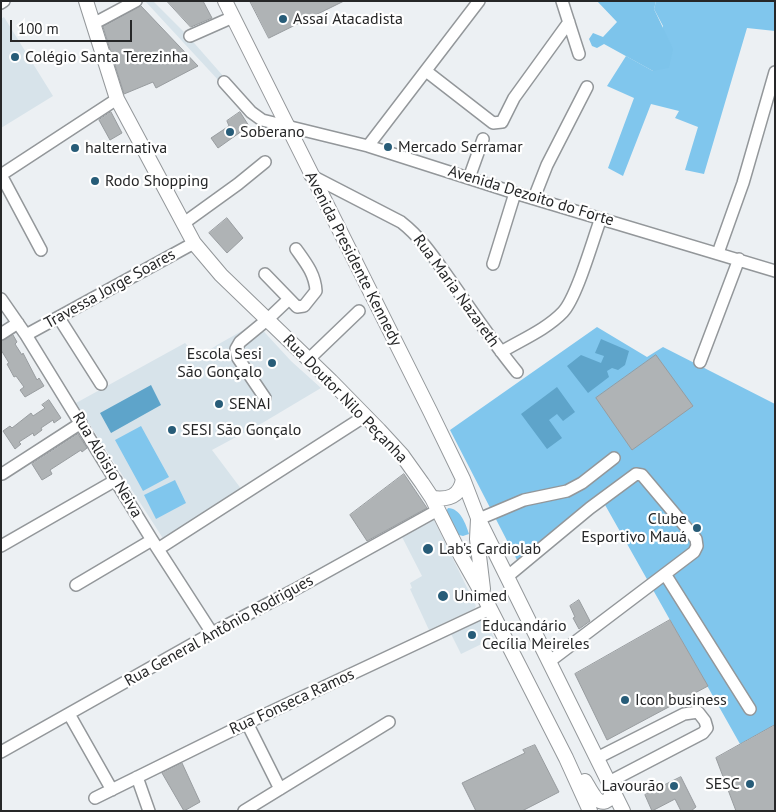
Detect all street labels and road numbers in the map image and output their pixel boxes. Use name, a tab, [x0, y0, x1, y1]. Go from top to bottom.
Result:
street label: Avenida Dezoito do Forte	[446, 162, 616, 230]
street label: Avenida Presidente Kennedy	[301, 169, 405, 349]
street label: Rua Maria Nazareth	[409, 231, 503, 351]
street label: Travessa Jorge Soares	[41, 245, 179, 333]
street label: Rua Doutor Nilo Peçanha	[279, 331, 411, 467]
street label: Rua Aloisio Neiva	[68, 409, 146, 521]
street label: Rua General Antônio Rodrigues	[121, 571, 317, 691]
street label: Rua Fonseca Ramos	[227, 665, 357, 739]

